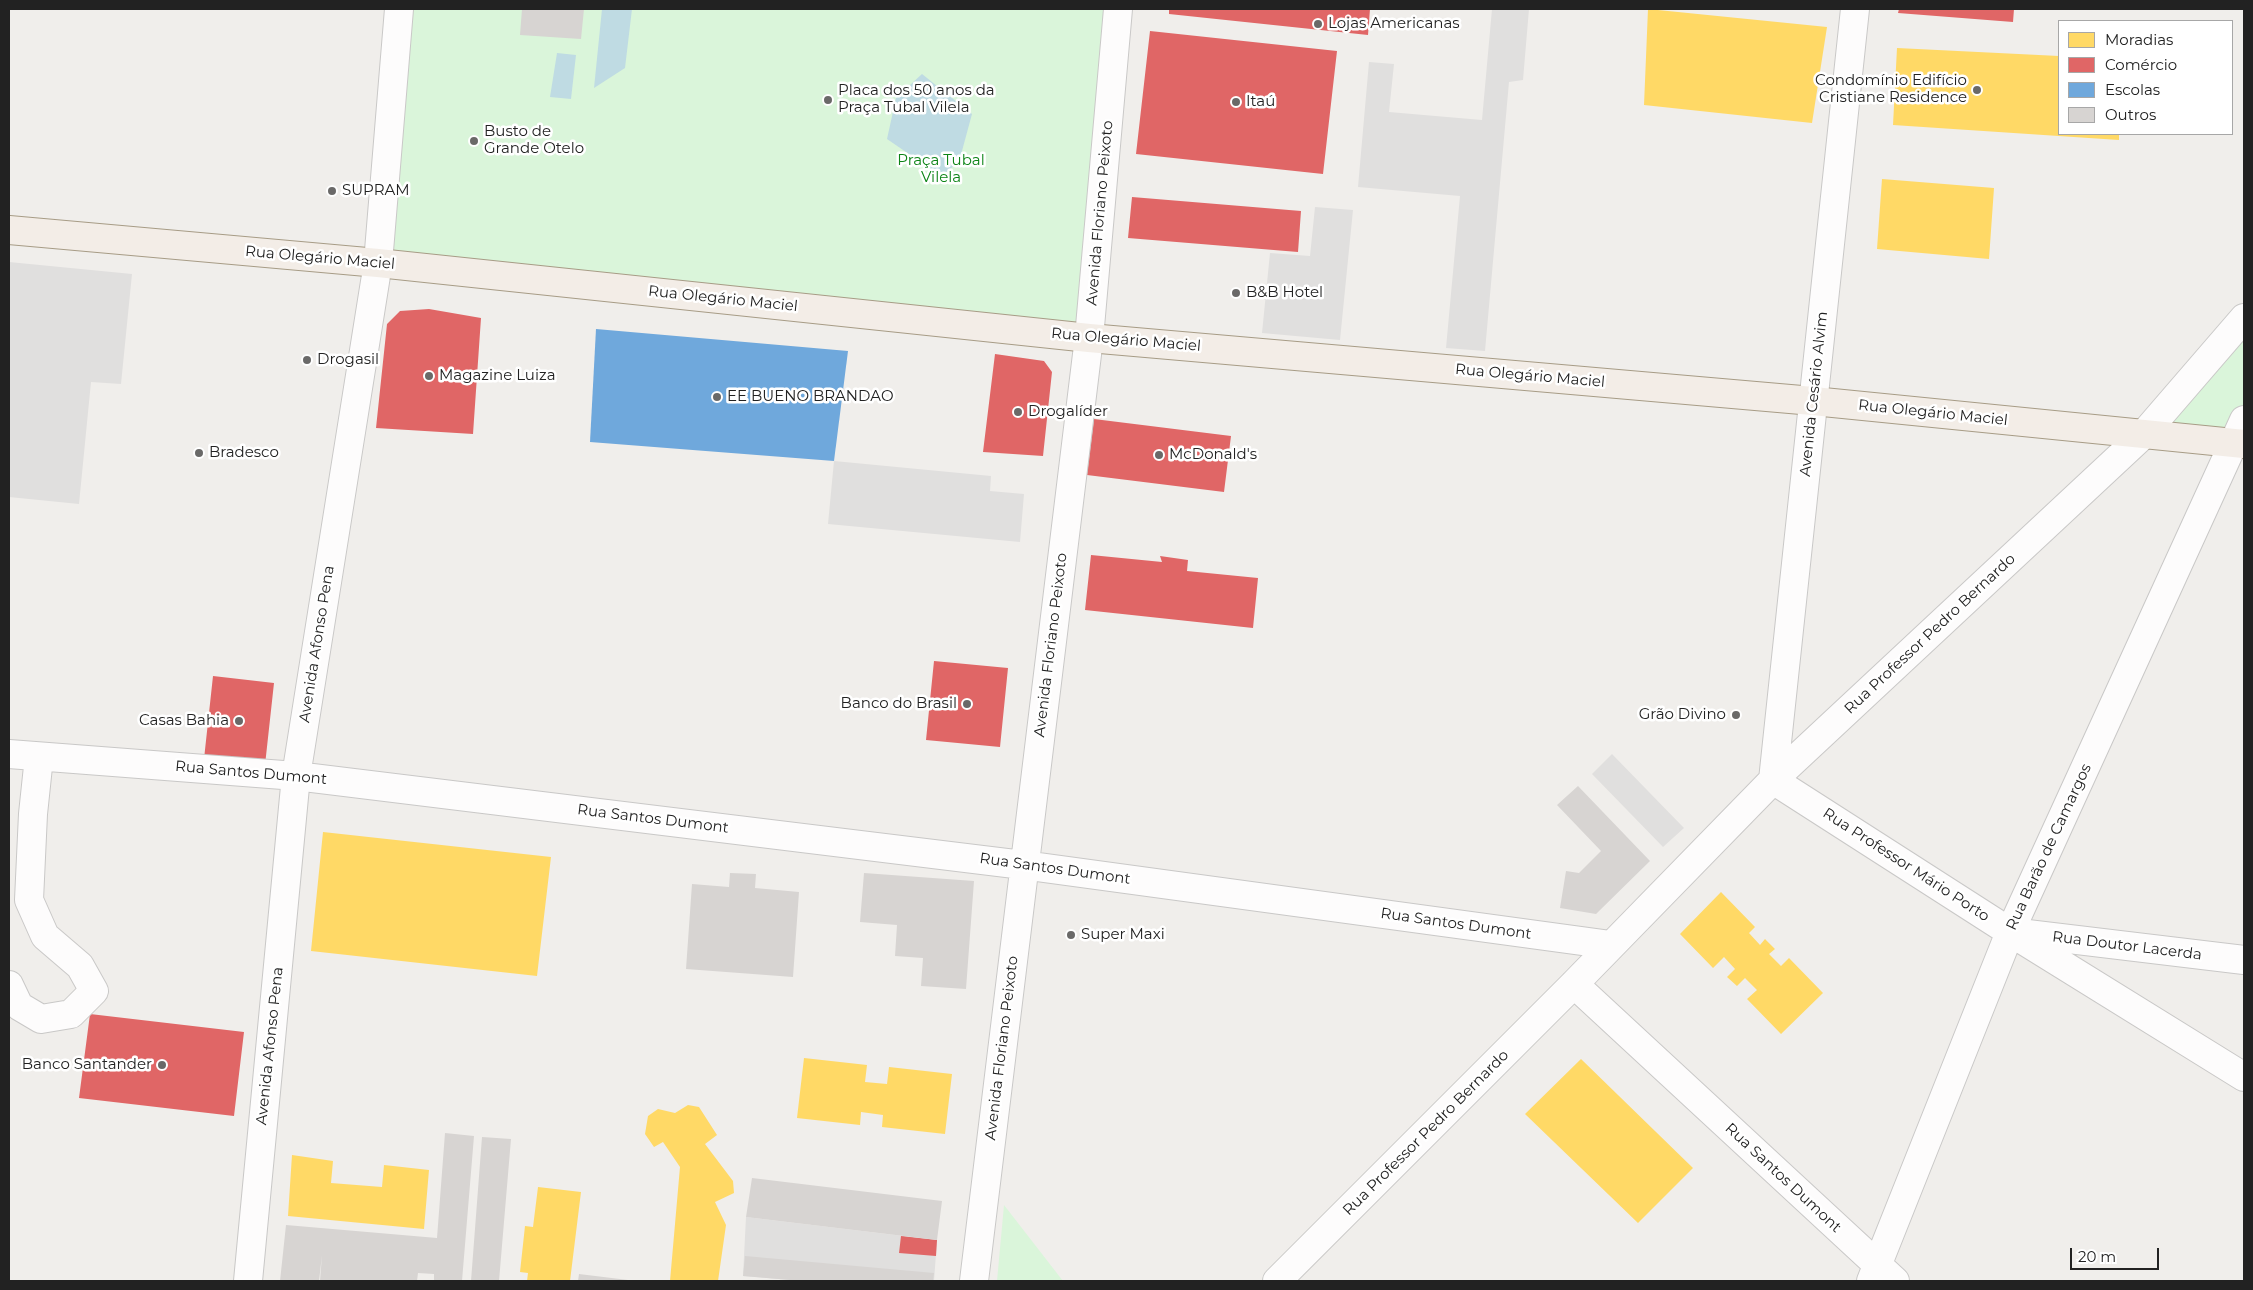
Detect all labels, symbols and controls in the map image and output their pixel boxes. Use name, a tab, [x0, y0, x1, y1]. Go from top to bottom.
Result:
place label: Lojas Americanas	[1328, 15, 1460, 33]
marker: Lojas Americanas	[1312, 18, 1324, 30]
legend	[2058, 20, 2233, 135]
text: Moradias	[2105, 30, 2173, 49]
text: Comércio	[2105, 55, 2177, 74]
place label: Condomínio Edifício Cristiane Residence	[1815, 72, 1967, 107]
text: Escolas	[2105, 80, 2160, 99]
place label: Placa dos 50 anos da Praça Tubal Vilela	[838, 82, 995, 117]
marker: Condomínio Edifício Cristiane Residence	[1971, 84, 1983, 96]
place label: Itaú	[1246, 93, 1275, 111]
marker: Placa dos 50 anos da Praça Tubal Vilela	[822, 94, 834, 106]
marker: Itaú	[1230, 96, 1242, 108]
text: Outros	[2105, 105, 2156, 124]
street label: Avenida Floriano Peixoto	[1083, 120, 1117, 306]
place label: Busto de Grande Otelo	[484, 123, 584, 158]
marker: Busto de Grande Otelo	[468, 135, 480, 147]
park label: Praça Tubal Vilela	[897, 152, 985, 187]
place label: SUPRAM	[342, 182, 410, 200]
marker: SUPRAM	[326, 185, 338, 197]
street label: Rua Olegário Maciel	[244, 242, 396, 274]
street label: Rua Olegário Maciel	[647, 282, 799, 316]
place label: B&B Hotel	[1246, 284, 1323, 302]
marker: B&B Hotel	[1230, 287, 1242, 299]
street label: Avenida Cesário Alvim	[1796, 310, 1832, 478]
street label: Rua Olegário Maciel	[1050, 324, 1202, 356]
place label: Drogasil	[317, 351, 379, 369]
marker: Drogasil	[301, 354, 313, 366]
street label: Rua Olegário Maciel	[1454, 360, 1606, 392]
place label: Magazine Luiza	[439, 367, 555, 385]
marker: Magazine Luiza	[423, 370, 435, 382]
place label: EE BUENO BRANDAO	[727, 388, 893, 406]
marker: EE BUENO BRANDAO	[711, 391, 723, 403]
street label: Rua Olegário Maciel	[1857, 396, 2009, 430]
place label: Drogalíder	[1028, 403, 1108, 421]
marker: Drogalíder	[1012, 406, 1024, 418]
place label: Bradesco	[209, 444, 279, 462]
place label: McDonald's	[1169, 446, 1257, 464]
marker: Bradesco	[193, 447, 205, 459]
marker: McDonald's	[1153, 449, 1165, 461]
street label: Rua Professor Pedro Bernardo	[1841, 550, 2019, 718]
street label: Avenida Floriano Peixoto	[1031, 552, 1071, 738]
street label: Avenida Afonso Pena	[296, 564, 338, 724]
place label: Banco do Brasil	[841, 695, 957, 713]
marker: Banco do Brasil	[961, 698, 973, 710]
place label: Grão Divino	[1639, 706, 1726, 724]
marker: Grão Divino	[1730, 709, 1742, 721]
place label: Casas Bahia	[139, 712, 229, 730]
marker: Casas Bahia	[233, 715, 245, 727]
street label: Rua Santos Dumont	[174, 757, 328, 789]
street label: Rua Barão de Camargos	[2002, 761, 2096, 933]
street label: Rua Santos Dumont	[576, 801, 730, 837]
street label: Rua Professor Mário Porto	[1819, 804, 1993, 926]
street label: Rua Santos Dumont	[978, 849, 1132, 889]
street label: Rua Santos Dumont	[1379, 904, 1533, 944]
place label: Super Maxi	[1081, 926, 1165, 944]
street label: Rua Doutor Lacerda	[2051, 928, 2203, 964]
marker: Super Maxi	[1065, 929, 1077, 941]
street label: Avenida Floriano Peixoto	[982, 955, 1022, 1141]
street label: Avenida Afonso Pena	[253, 966, 287, 1126]
street label: Rua Professor Pedro Bernardo	[1339, 1046, 1513, 1220]
place label: Banco Santander	[22, 1056, 152, 1074]
marker: Banco Santander	[156, 1059, 168, 1071]
street label: Rua Santos Dumont	[1721, 1119, 1845, 1237]
scale bar	[2073, 1238, 2162, 1270]
text: 20 m	[2078, 1247, 2116, 1266]

